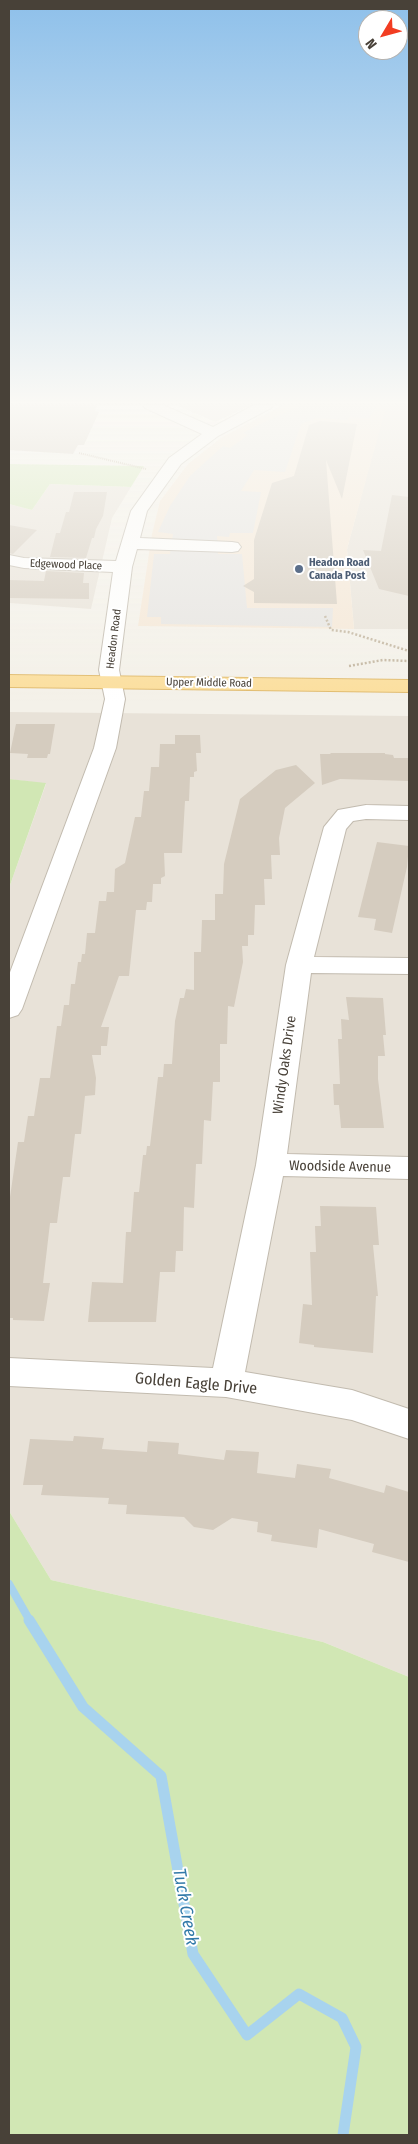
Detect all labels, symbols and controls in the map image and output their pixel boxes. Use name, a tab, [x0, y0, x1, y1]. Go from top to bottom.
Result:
north arrow	[358, 10, 408, 60]
text: N	[362, 35, 381, 52]
place label: Headon Road Canada Post	[309, 556, 370, 582]
street label: Edgewood Place	[30, 557, 102, 573]
marker: Headon Road Canada Post	[293, 563, 305, 575]
street label: Headon Road	[104, 608, 124, 670]
street label: Upper Middle Road	[166, 676, 252, 690]
street label: Windy Oaks Drive	[270, 1015, 300, 1115]
street label: Woodside Avenue	[289, 1158, 391, 1176]
street label: Golden Eagle Drive	[134, 1369, 258, 1399]
water label: Tuck Creek	[168, 1867, 202, 1947]

